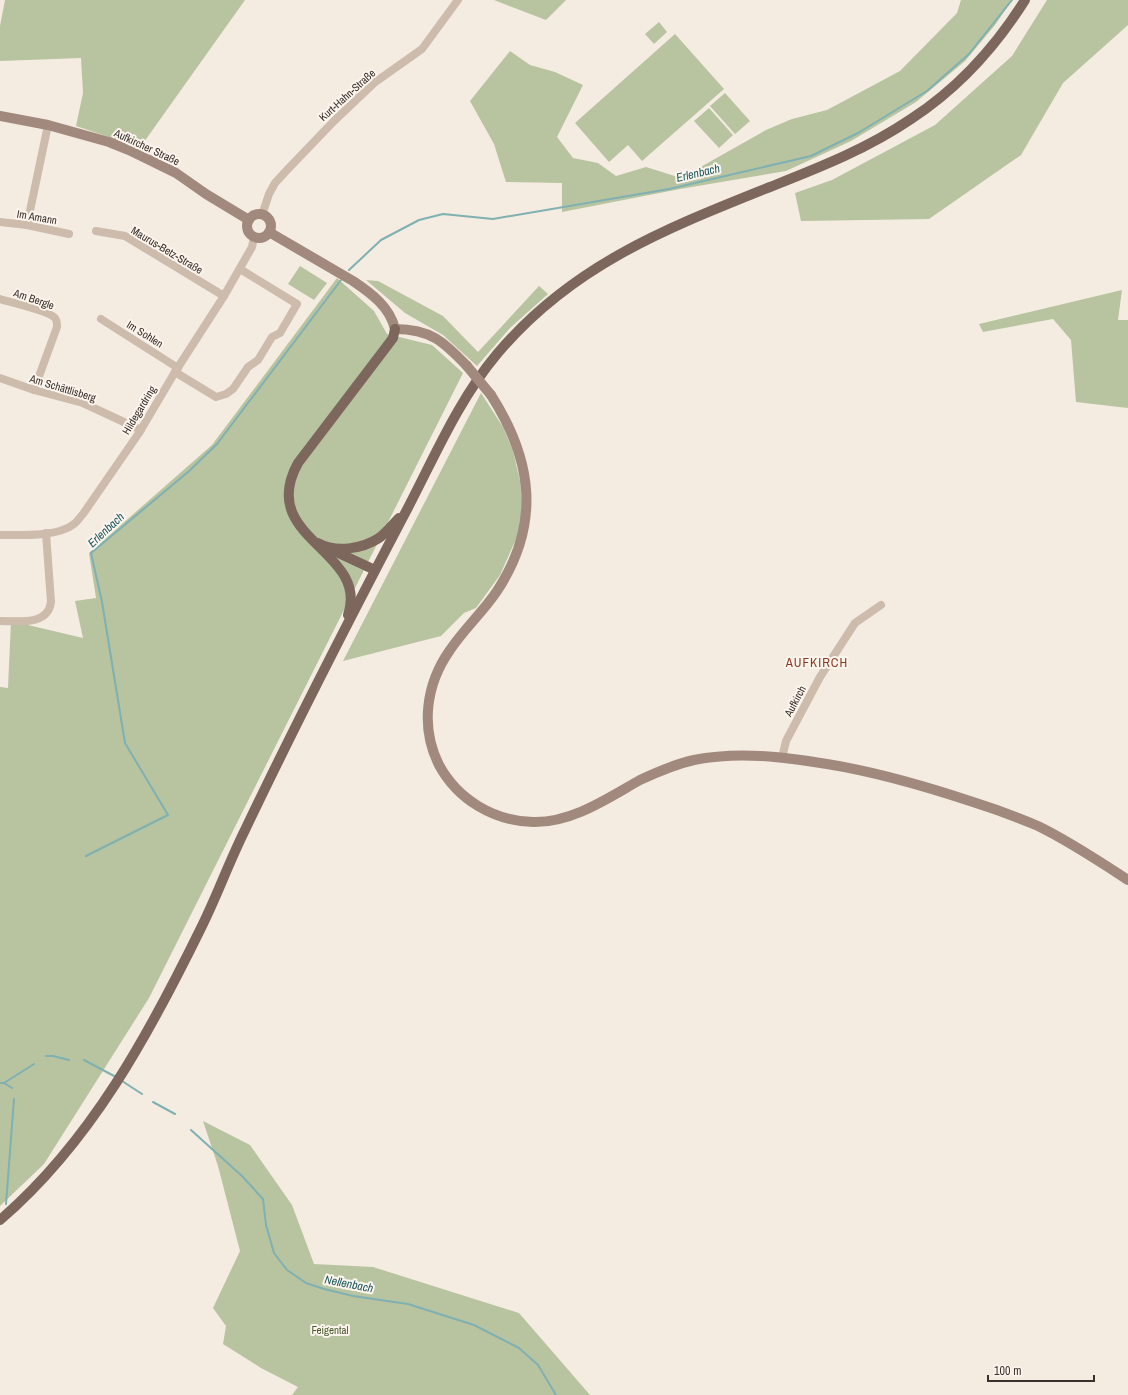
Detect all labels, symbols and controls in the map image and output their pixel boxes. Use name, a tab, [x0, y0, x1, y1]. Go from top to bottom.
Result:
street label: Kurt-Hahn-Straße	[316, 66, 378, 124]
street label: Aufkircher Straße	[111, 125, 182, 168]
water label: Erlenbach	[675, 160, 721, 186]
street label: Im Amann	[16, 207, 58, 227]
street label: Maurus-Betz-Straße	[129, 223, 205, 277]
street label: Am Bergle	[11, 285, 56, 312]
street label: Im Sohlen	[124, 317, 166, 351]
street label: Am Schättlisberg	[27, 371, 98, 405]
street label: Hildegardring	[119, 383, 159, 437]
water label: Erlenbach	[84, 509, 128, 551]
district label: AUFKIRCH	[785, 654, 848, 671]
street label: Aufkirch	[781, 683, 809, 720]
water label: Nellenbach	[323, 1271, 375, 1297]
park label: Feigental	[311, 1323, 349, 1337]
scale bar	[988, 1357, 1094, 1383]
text: 100 m	[994, 1363, 1021, 1379]

